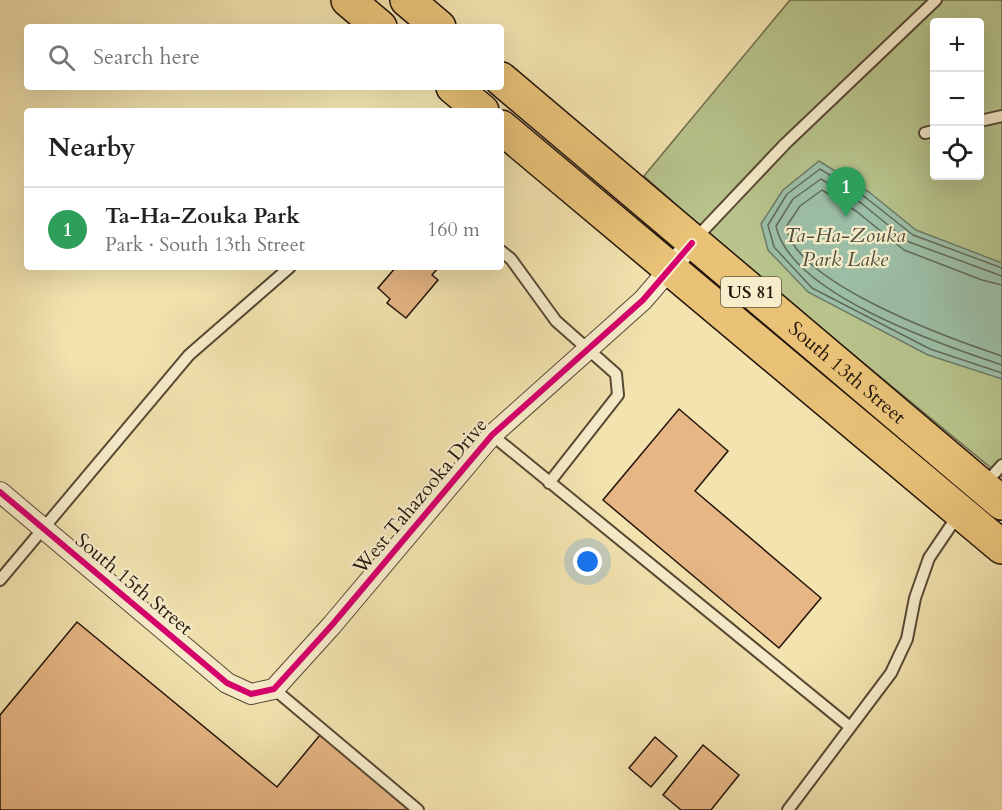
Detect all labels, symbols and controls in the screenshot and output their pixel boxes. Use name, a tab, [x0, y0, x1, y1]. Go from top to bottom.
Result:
map controls	[930, 18, 984, 180]
button: +	[930, 18, 984, 72]
search box	[24, 24, 504, 90]
icon: search	[45, 41, 78, 74]
text: Search here	[93, 42, 200, 72]
button: −	[930, 72, 984, 126]
button: locate	[930, 126, 984, 180]
text: Nearby	[48, 130, 136, 165]
pin: 1	[826, 168, 866, 217]
text: Ta-Ha-Zouka Park	[105, 201, 300, 231]
text: 1	[62, 216, 73, 243]
text: 160 m	[427, 216, 480, 243]
water label: Ta-Ha-Zouka Park Lake	[784, 221, 906, 274]
text: Park · South 13th Street	[105, 231, 305, 258]
road number: US 81	[721, 277, 781, 307]
street label: South 13th Street	[783, 315, 912, 430]
street label: West Tahazooka Drive	[346, 412, 493, 581]
street label: South 15th Street	[69, 527, 199, 642]
your location	[573, 547, 602, 576]

